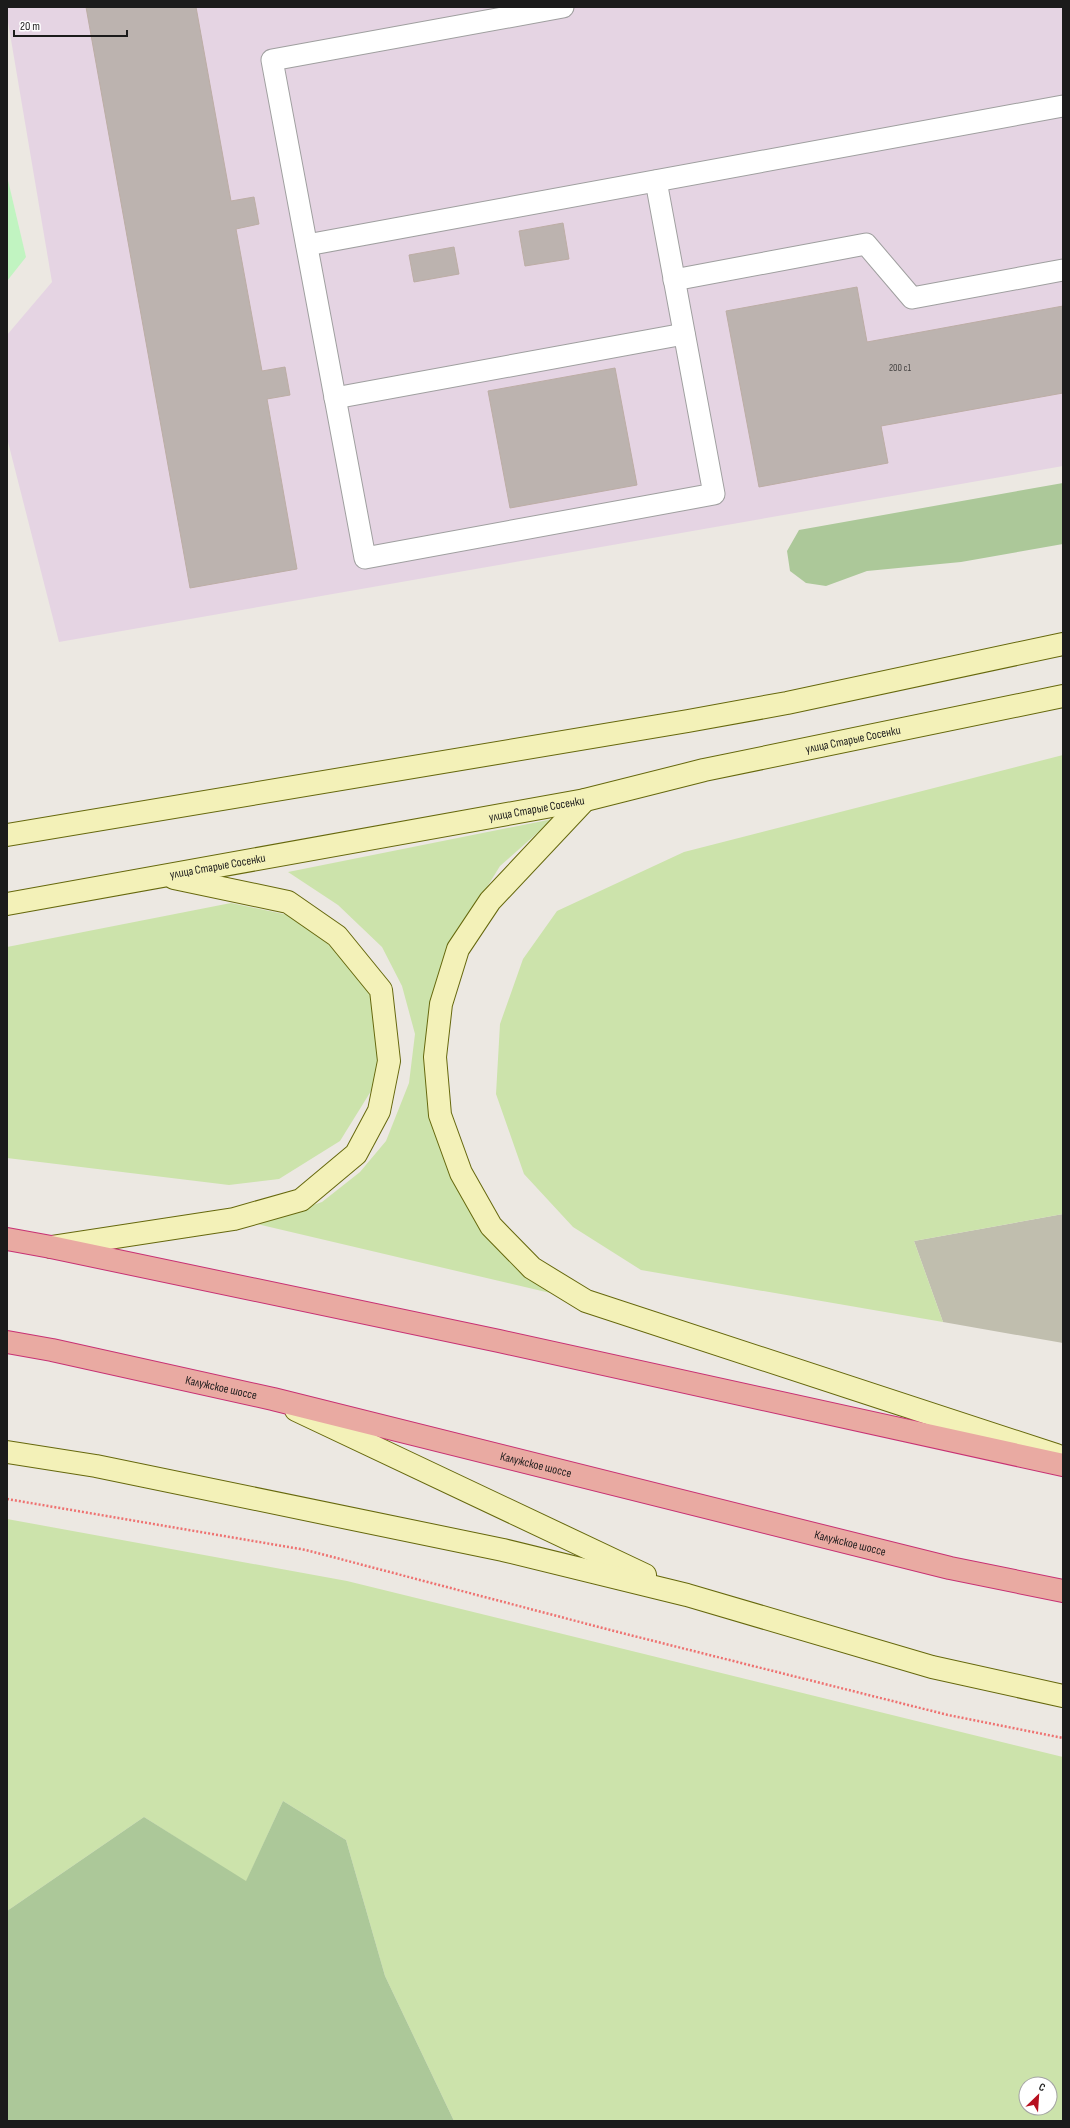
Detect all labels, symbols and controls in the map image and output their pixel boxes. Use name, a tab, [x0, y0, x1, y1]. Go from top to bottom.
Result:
scale bar	[14, 12, 127, 38]
text: 20 m	[20, 19, 40, 34]
house number: 200 с1	[889, 362, 912, 374]
street label: улица Старые Сосенки	[804, 723, 902, 757]
street label: улица Старые Сосенки	[488, 793, 586, 825]
street label: улица Старые Сосенки	[169, 851, 267, 883]
street label: Калужское шоссе	[184, 1373, 259, 1403]
street label: Калужское шоссе	[498, 1449, 573, 1481]
street label: Калужское шоссе	[813, 1527, 888, 1560]
north arrow	[1018, 2076, 1058, 2116]
text: С	[1037, 2080, 1048, 2095]

